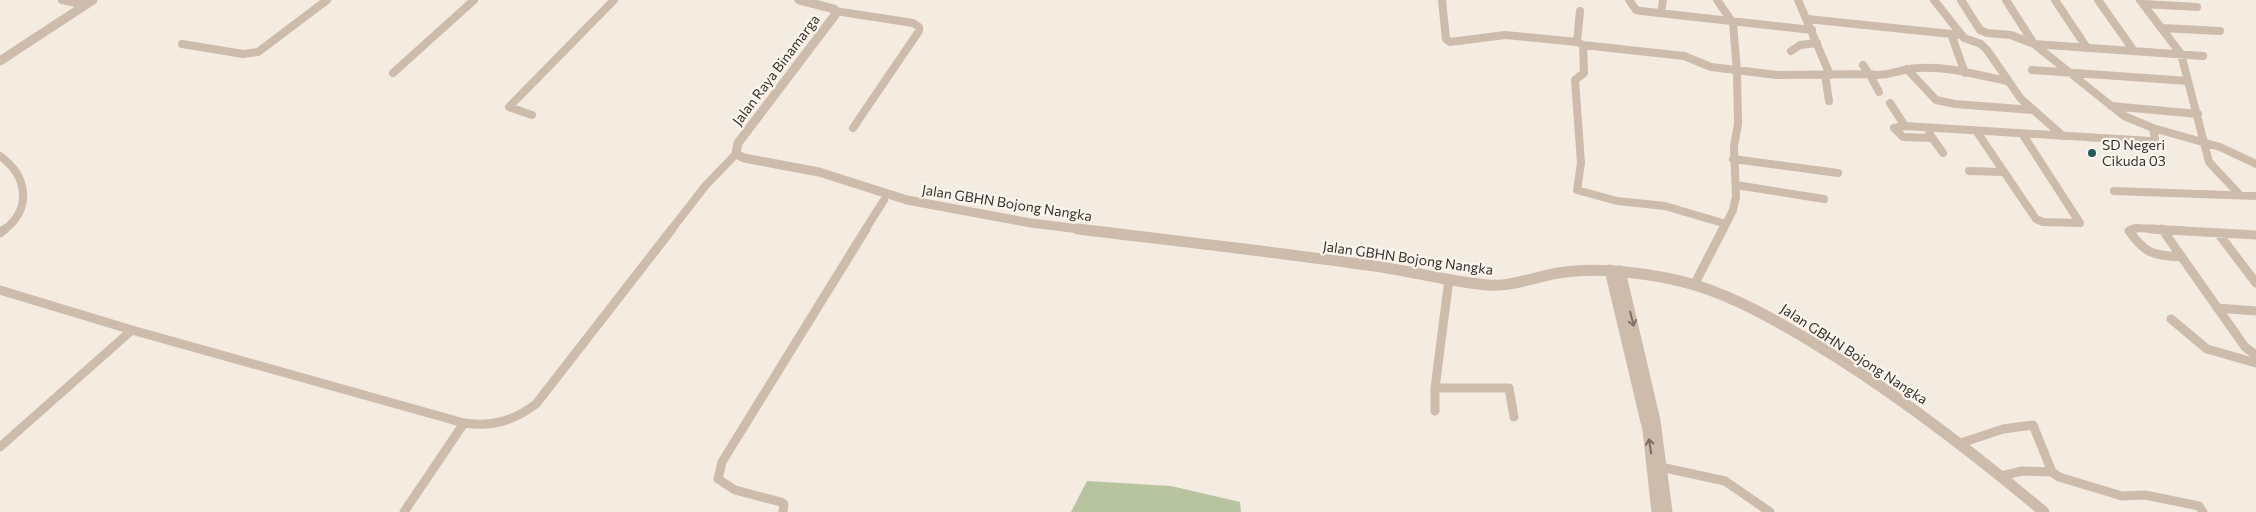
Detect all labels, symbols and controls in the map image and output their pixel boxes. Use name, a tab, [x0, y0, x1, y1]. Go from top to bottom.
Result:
street label: Jalan Raya Binamarga	[728, 11, 823, 129]
place label: SD Negeri Cikuda 03	[2102, 136, 2166, 169]
marker: SD Negeri Cikuda 03	[2086, 147, 2098, 159]
street label: Jalan GBHN Bojong Nangka	[921, 181, 1093, 224]
street label: Jalan GBHN Bojong Nangka	[1322, 237, 1494, 278]
street label: Jalan GBHN Bojong Nangka	[1777, 300, 1931, 408]
one-way arrow	[1628, 310, 1637, 326]
one-way arrow	[1645, 439, 1655, 455]

